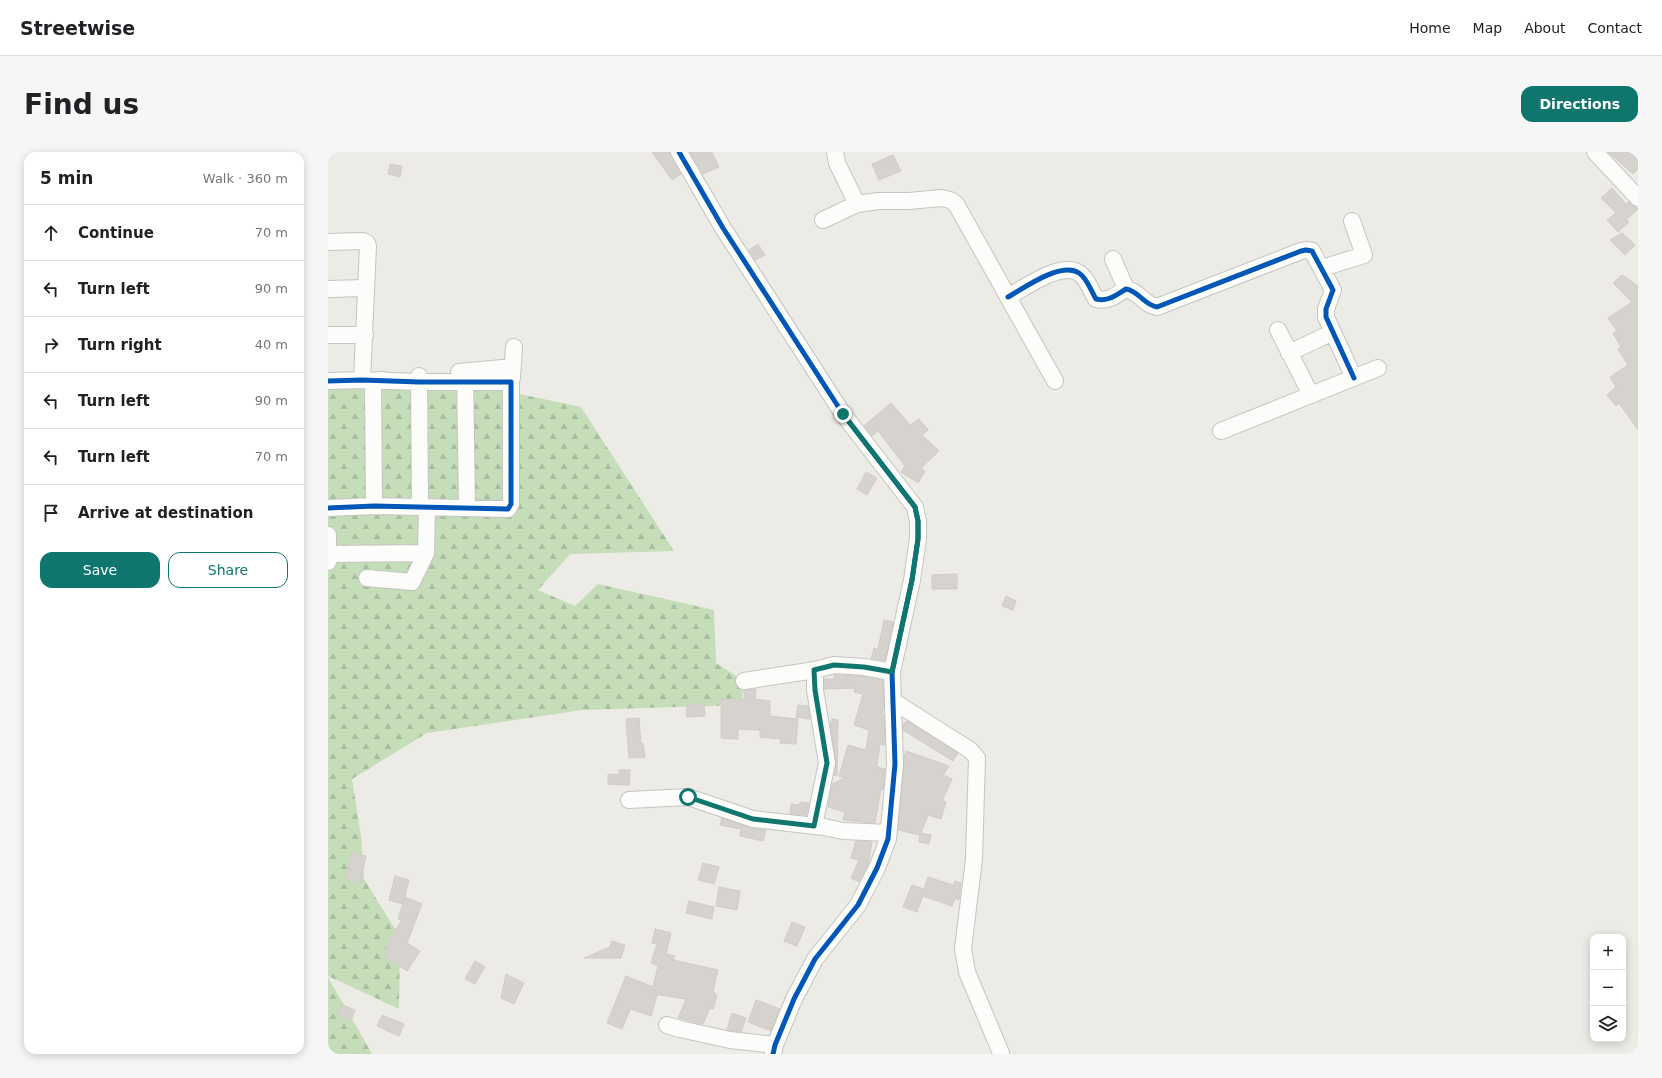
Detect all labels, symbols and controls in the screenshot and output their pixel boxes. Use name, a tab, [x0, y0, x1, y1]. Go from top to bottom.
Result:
text: Streetwise	[20, 17, 135, 39]
text: Home	[1409, 20, 1451, 36]
text: Map	[1473, 20, 1502, 36]
text: About	[1524, 20, 1566, 36]
text: Contact	[1588, 20, 1642, 36]
button: Directions	[1521, 86, 1638, 122]
text: Find us	[24, 88, 139, 121]
text: 5 min	[40, 168, 93, 188]
text: Walk · 360 m	[203, 171, 288, 186]
icon: ahead	[40, 222, 62, 244]
text: Continue	[78, 224, 154, 242]
text: 70 m	[255, 225, 288, 240]
icon: left	[40, 278, 62, 300]
text: Turn left	[78, 280, 150, 298]
text: 90 m	[255, 281, 288, 296]
icon: right	[40, 334, 62, 356]
text: Turn right	[78, 336, 162, 354]
text: 40 m	[255, 337, 288, 352]
icon: left	[40, 390, 62, 412]
text: Turn left	[78, 392, 150, 410]
text: 90 m	[255, 393, 288, 408]
route end	[834, 405, 852, 423]
icon: left	[40, 446, 62, 468]
text: Turn left	[78, 448, 150, 466]
text: 70 m	[255, 449, 288, 464]
icon: arrive	[40, 502, 62, 524]
text: Arrive at destination	[78, 504, 253, 522]
button: Save	[40, 552, 160, 588]
button: Share	[168, 552, 288, 588]
route start	[679, 788, 697, 806]
map controls	[1590, 934, 1626, 1042]
button: +	[1590, 934, 1626, 970]
button: −	[1590, 970, 1626, 1006]
button: layers	[1590, 1006, 1626, 1042]

